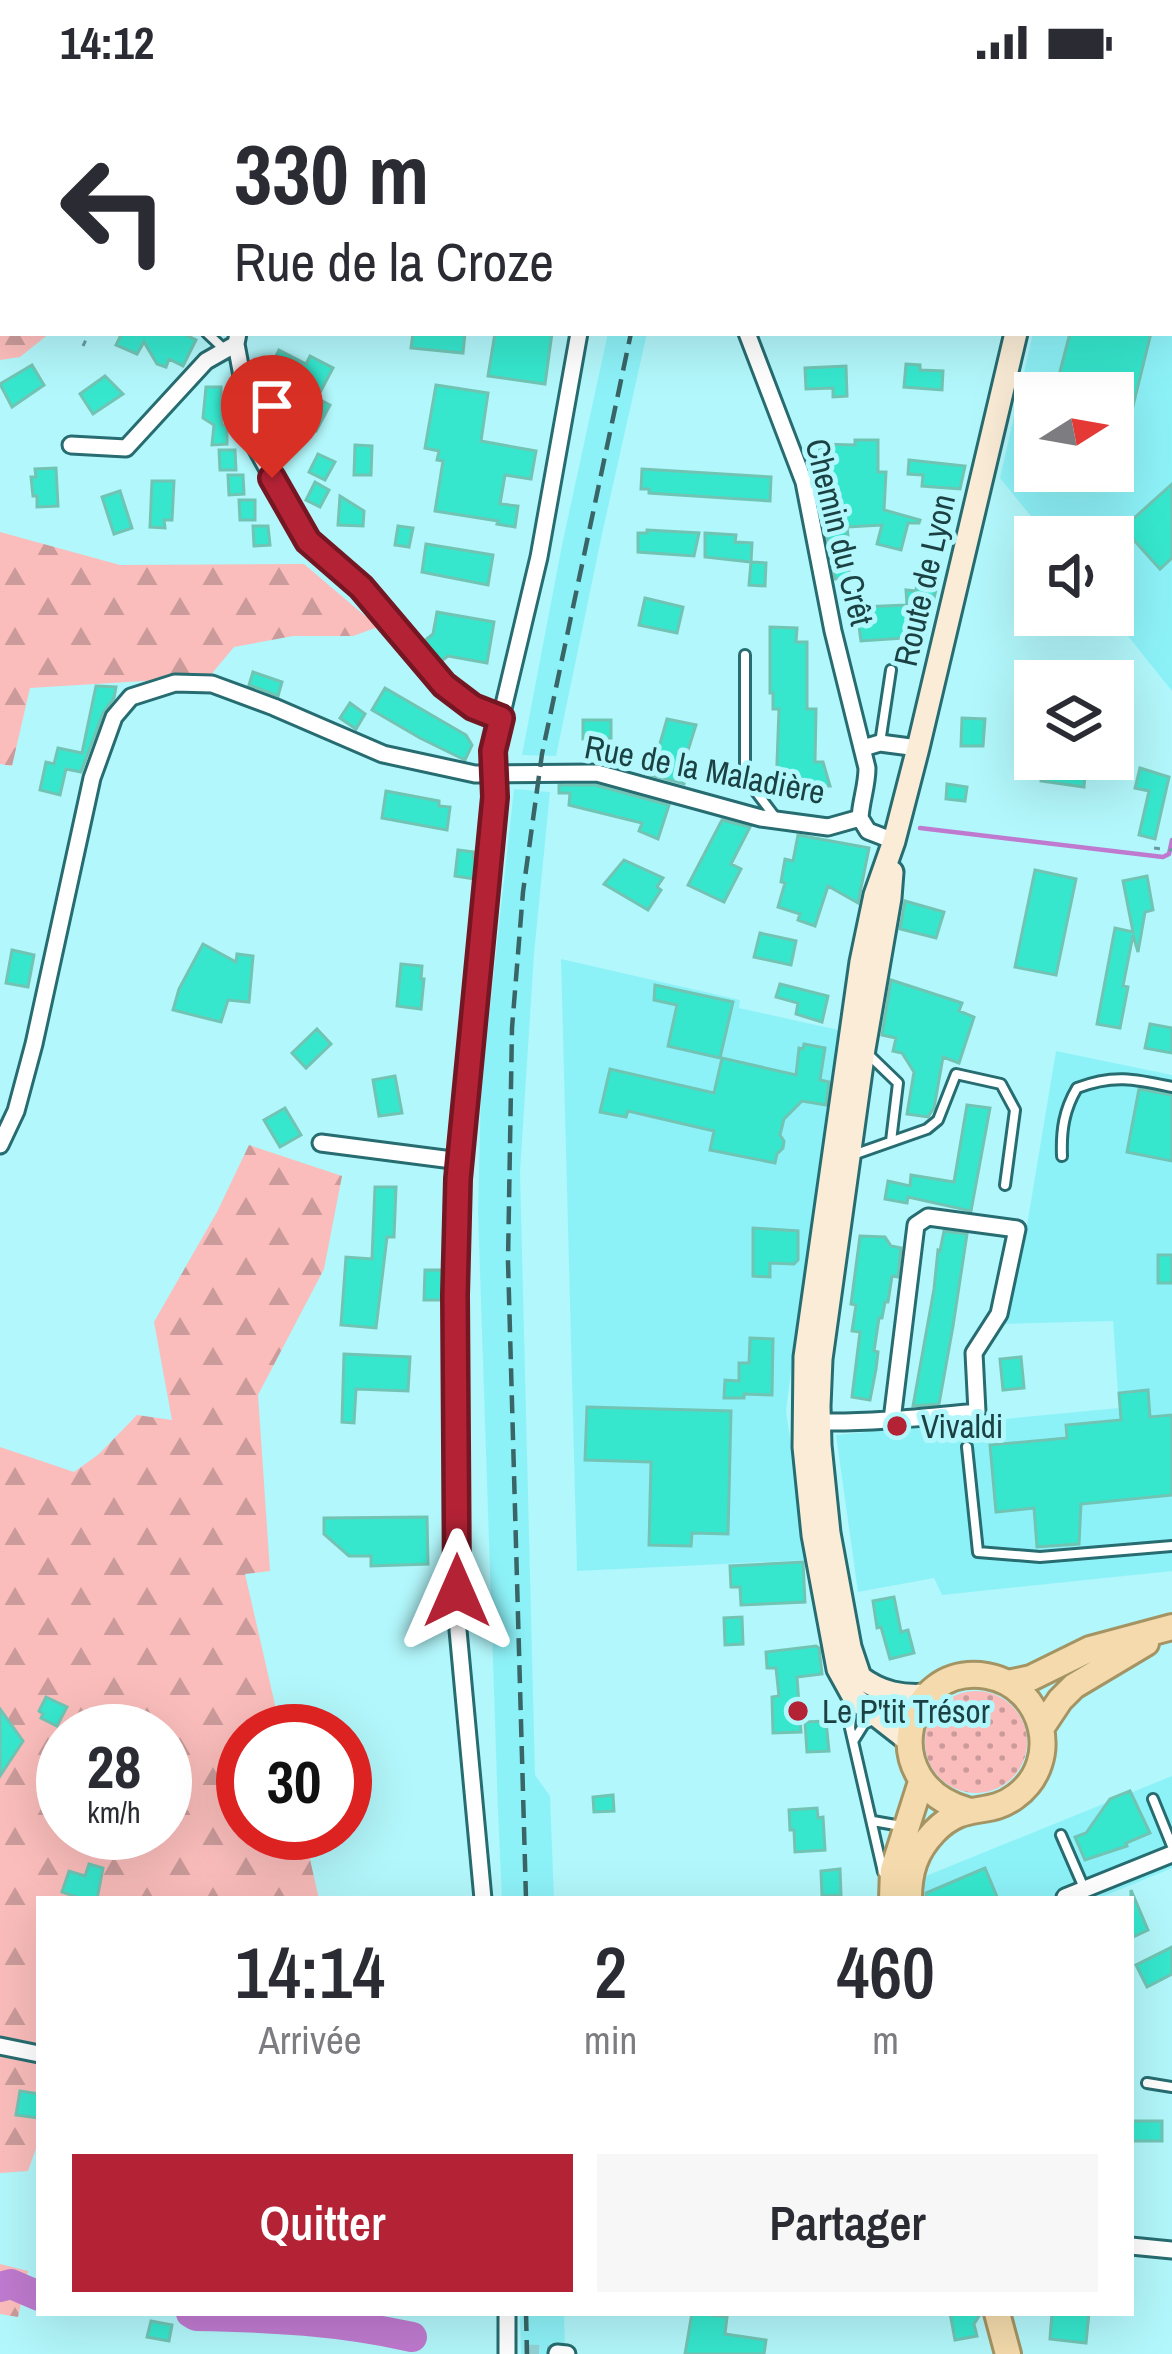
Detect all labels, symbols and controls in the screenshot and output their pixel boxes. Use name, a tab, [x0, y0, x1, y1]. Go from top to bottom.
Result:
text: 14:12	[60, 12, 154, 73]
text: 330 m	[234, 117, 429, 230]
icon: left	[36, 132, 192, 288]
text: Rue de la Croze	[234, 225, 554, 298]
pin	[221, 355, 323, 478]
north arrow	[1014, 372, 1134, 492]
map controls	[1014, 372, 1134, 780]
icon: arrive	[239, 373, 305, 439]
street label: Chemin du Crêt	[796, 434, 884, 630]
street label: Route de Lyon	[883, 490, 965, 670]
button: sound	[1014, 516, 1134, 636]
button: layers	[1014, 660, 1134, 780]
street label: Rue de la Maladière	[581, 724, 829, 814]
place label: Vivaldi	[921, 1404, 1003, 1448]
marker: Vivaldi	[884, 1413, 910, 1439]
position arrow	[394, 1528, 520, 1654]
place label: Le P'tit Trésor	[822, 1689, 990, 1733]
marker: Le P'tit Trésor	[785, 1698, 811, 1724]
speed limit sign: 30	[216, 1704, 372, 1860]
text: 28	[87, 1726, 141, 1807]
text: km/h	[87, 1792, 141, 1832]
text: 14:14	[235, 1923, 385, 2020]
text: 2	[594, 1923, 627, 2020]
text: 460	[836, 1923, 935, 2020]
text: Arrivée	[258, 2014, 362, 2066]
text: min	[584, 2014, 637, 2066]
text: m	[872, 2014, 899, 2066]
button: Quitter	[72, 2154, 573, 2292]
button: Partager	[597, 2154, 1098, 2292]

